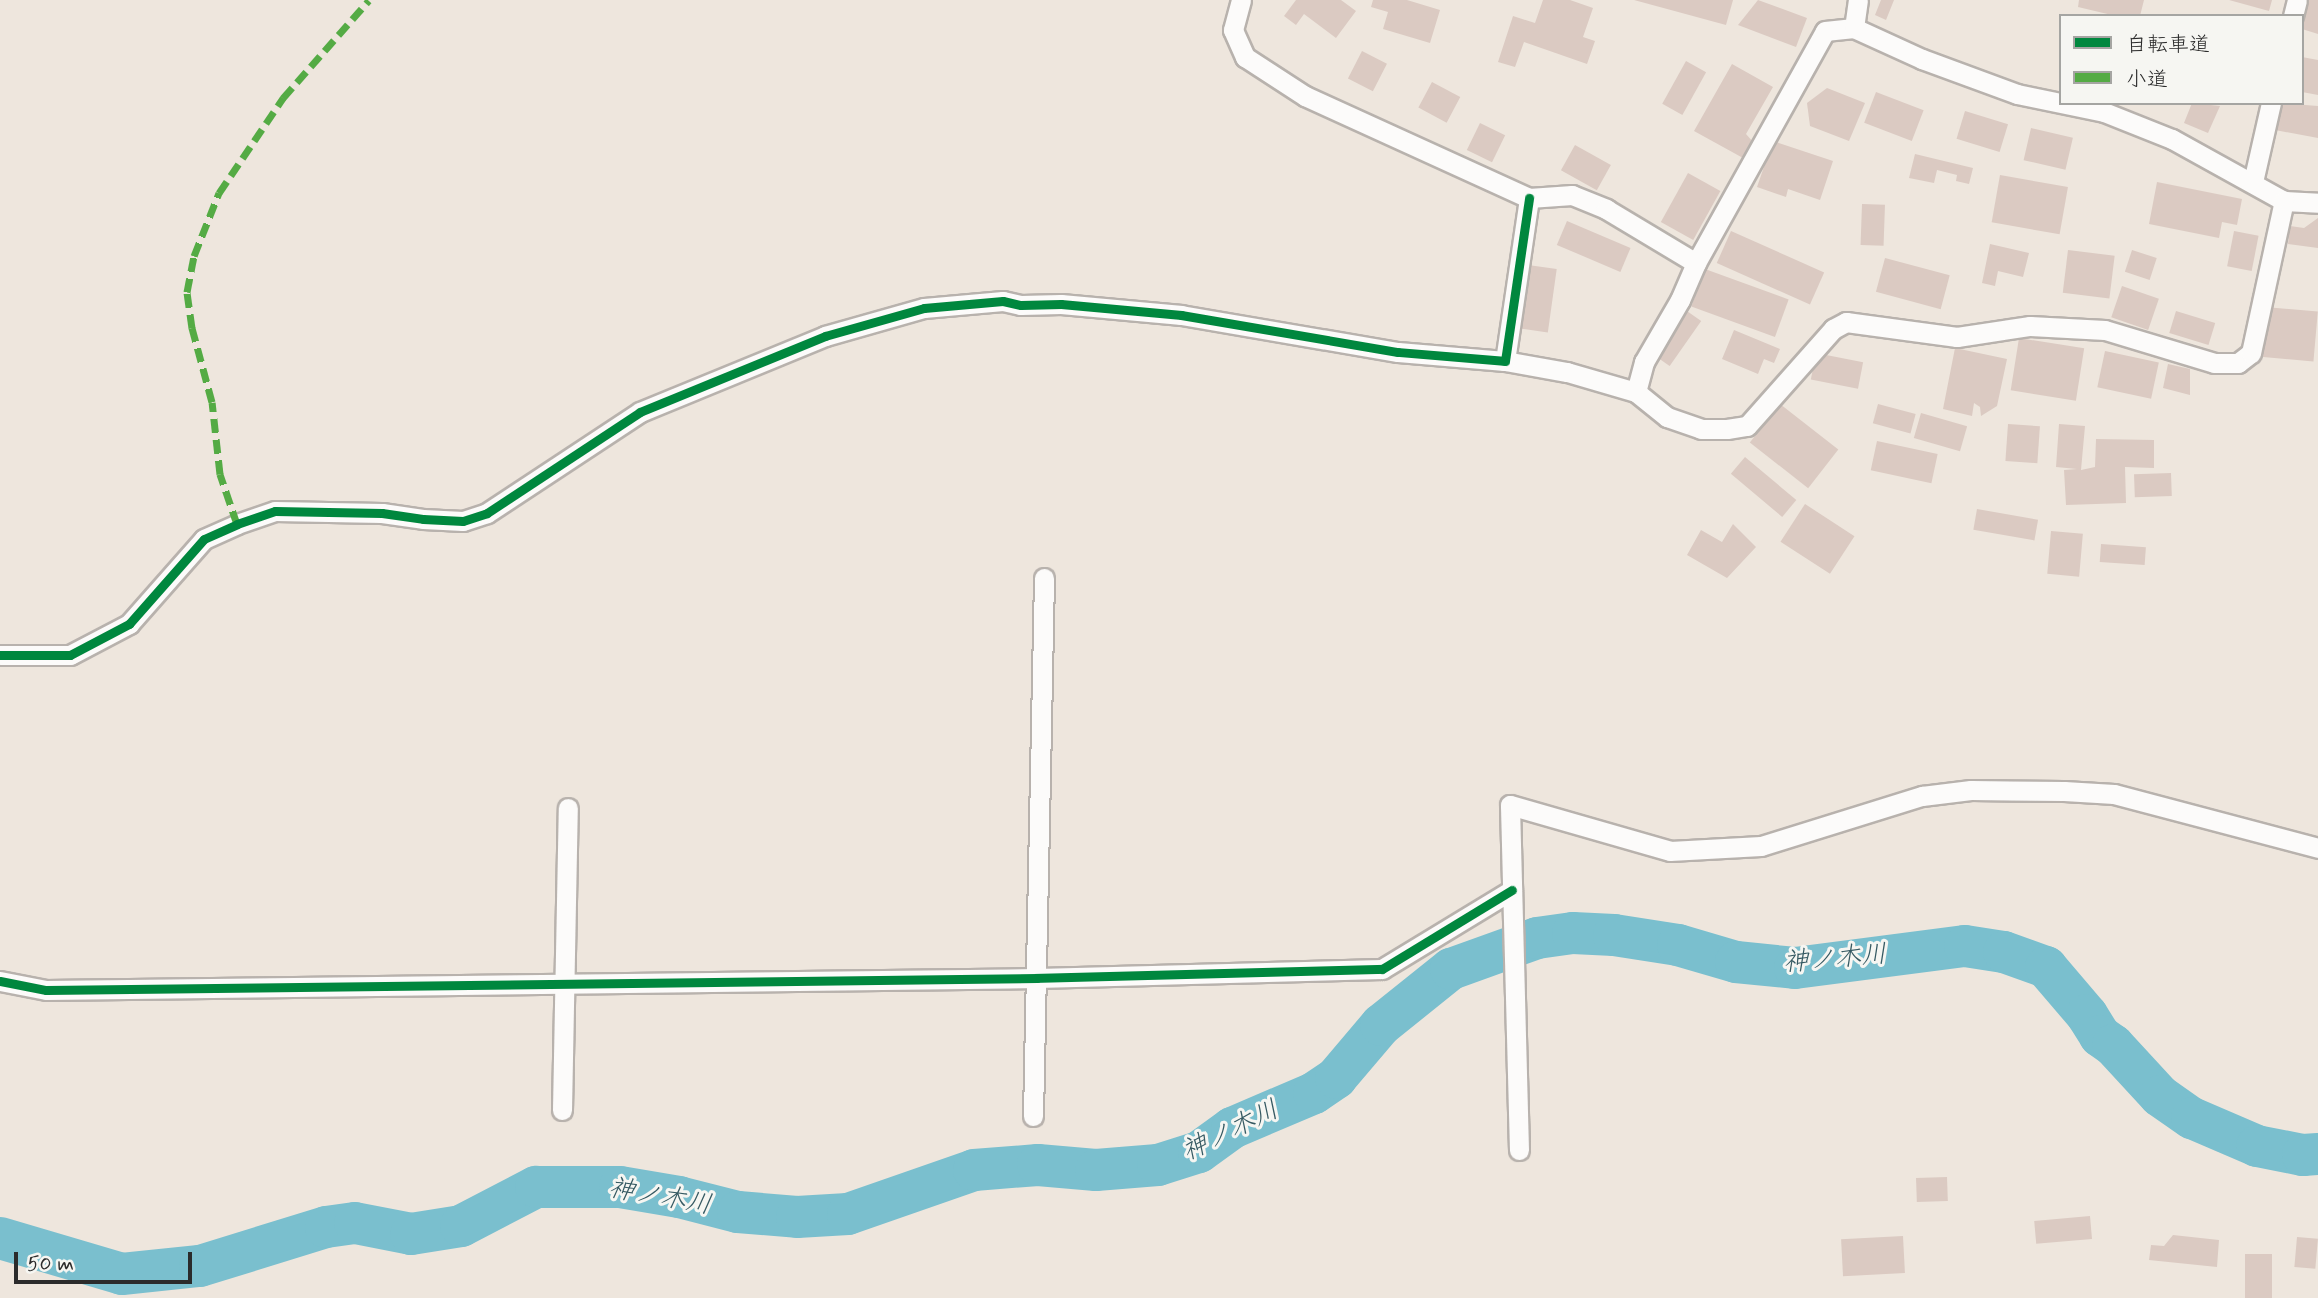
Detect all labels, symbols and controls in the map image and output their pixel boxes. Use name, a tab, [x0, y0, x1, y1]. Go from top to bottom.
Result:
legend	[2059, 14, 2304, 105]
text: 自転車道	[2126, 31, 2210, 59]
text: 小道	[2126, 66, 2168, 94]
water label: 神ノ木川	[1782, 940, 1888, 980]
water label: 神ノ木川	[1177, 1095, 1285, 1169]
water label: 神ノ木川	[606, 1174, 714, 1222]
scale bar	[18, 1238, 196, 1282]
text: 50 m	[27, 1250, 74, 1278]

